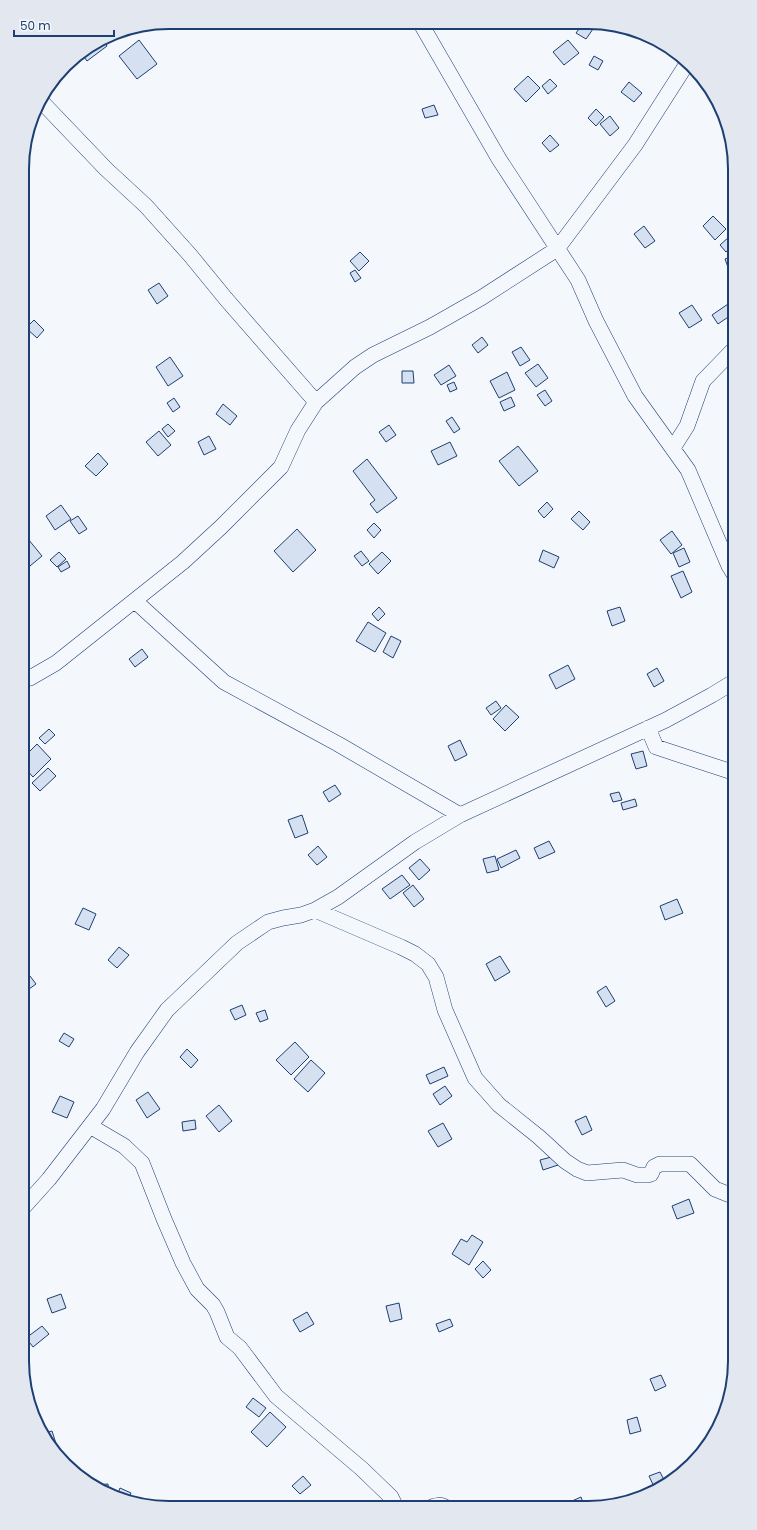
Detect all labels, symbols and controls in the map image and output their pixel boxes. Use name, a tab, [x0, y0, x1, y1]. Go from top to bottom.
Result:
scale bar	[14, 12, 114, 38]
text: 50 m	[20, 17, 51, 34]

